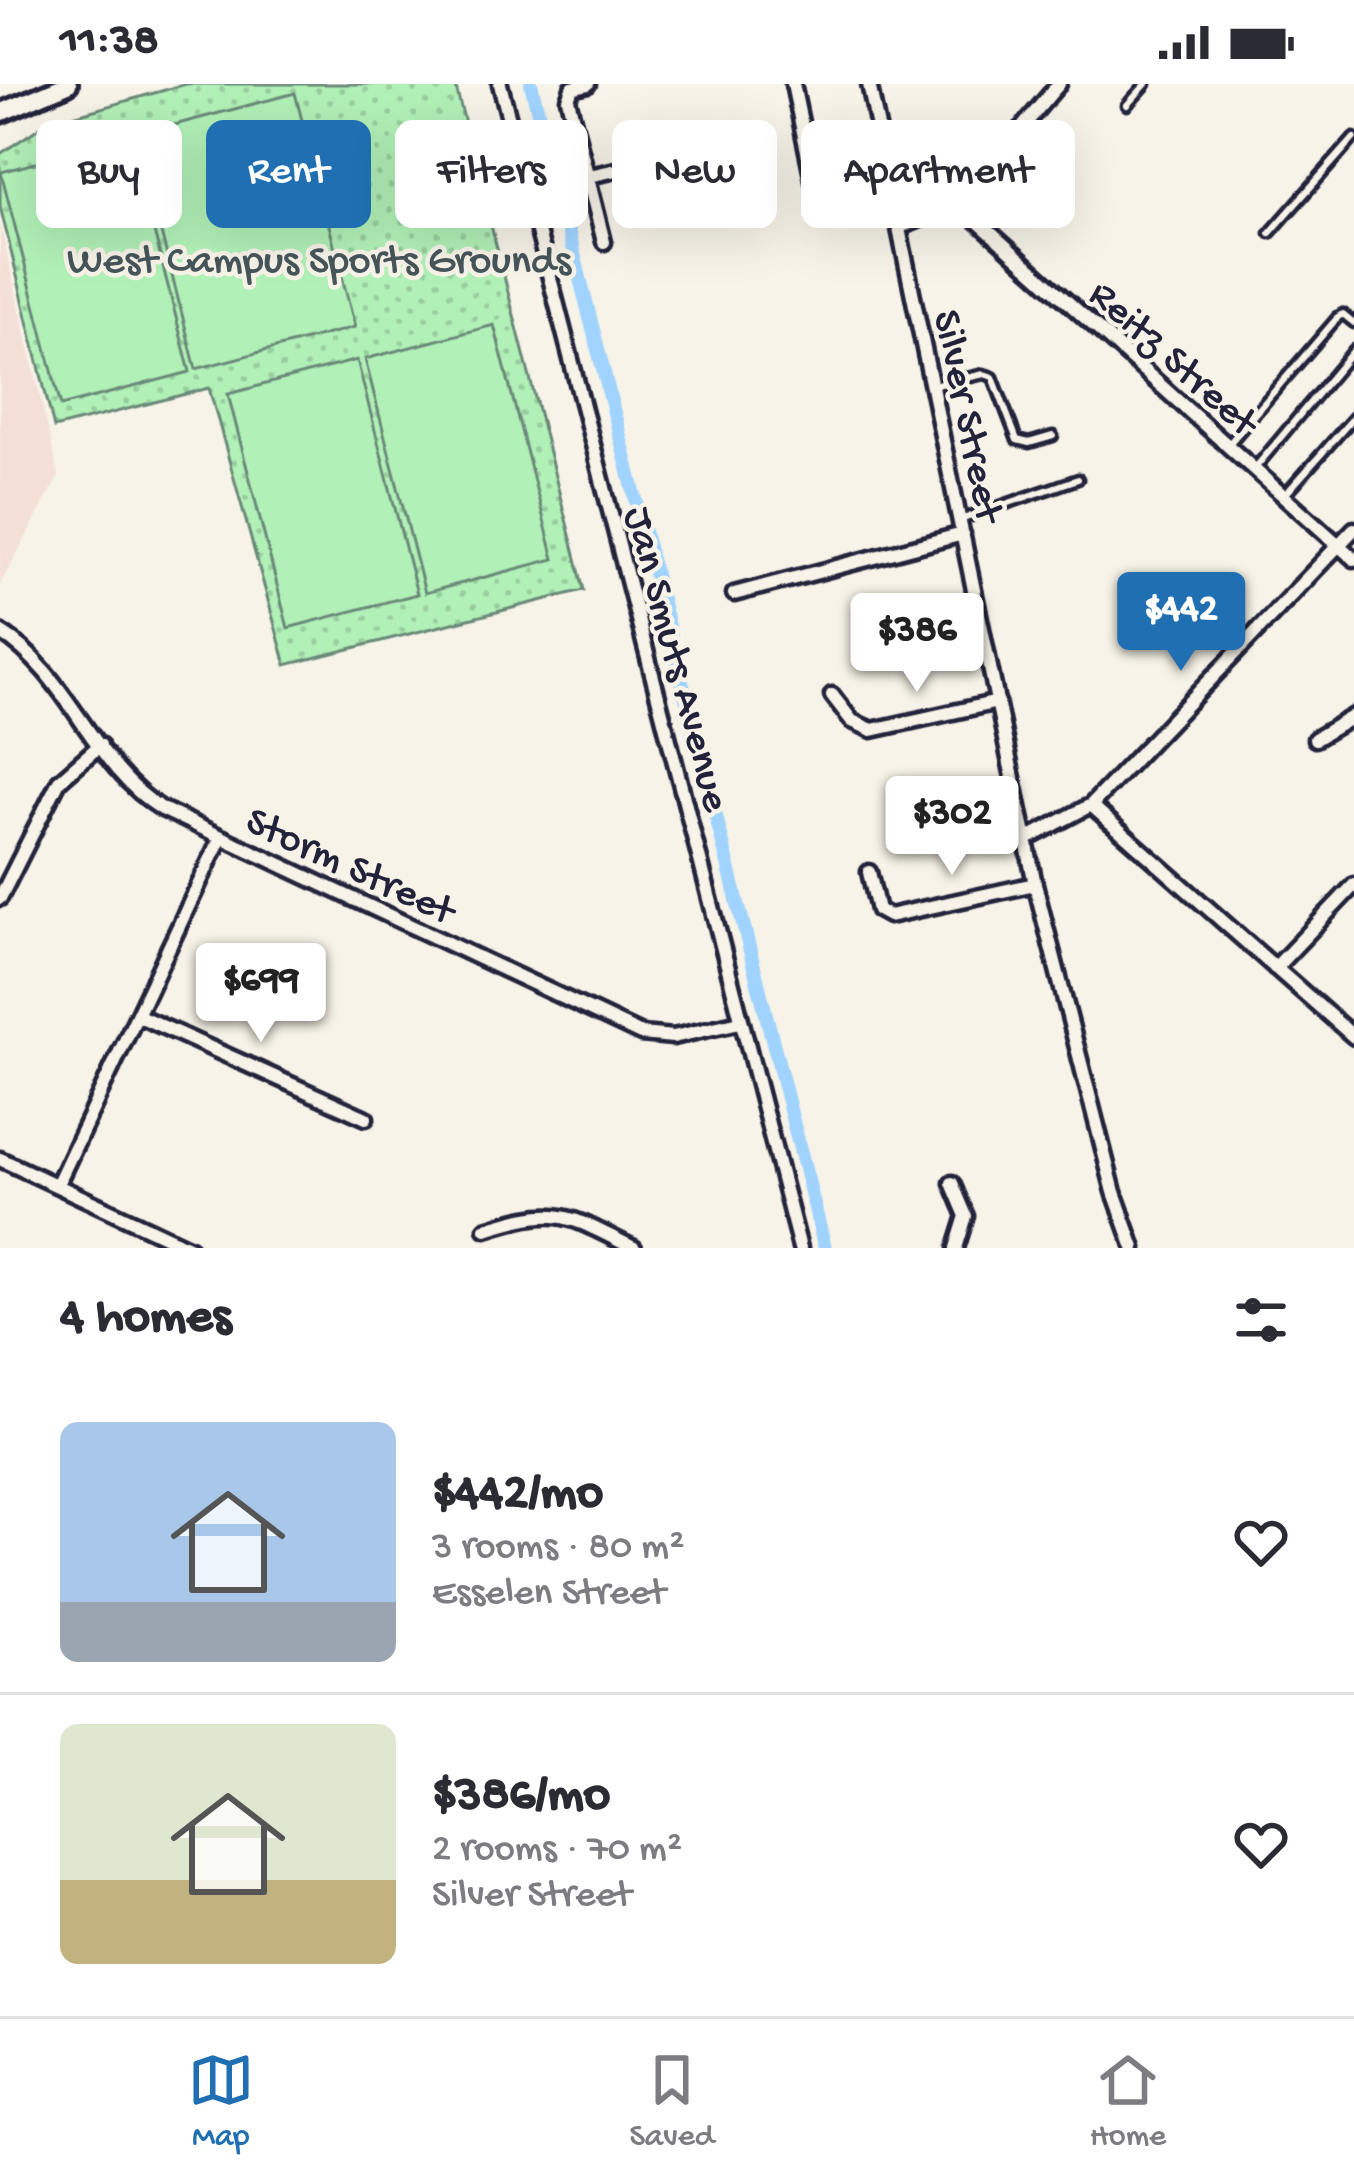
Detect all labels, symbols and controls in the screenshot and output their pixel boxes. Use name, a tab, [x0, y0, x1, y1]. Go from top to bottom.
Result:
text: 11:38	[60, 16, 158, 69]
chip: Buy	[36, 120, 182, 228]
chip: Rent	[206, 120, 371, 228]
chip: Filters	[395, 120, 588, 228]
chip: New	[612, 120, 777, 228]
chip: Apartment	[801, 120, 1075, 228]
park label: West Campus Sports Grounds	[67, 239, 572, 288]
street label: Reitz Street	[1076, 272, 1268, 452]
street label: Silver Street	[918, 306, 1012, 530]
street label: Jan Smuts Avenue	[610, 502, 738, 819]
pin: $442	[1110, 572, 1252, 674]
text: $442	[1144, 588, 1218, 634]
pin: $386	[846, 593, 988, 695]
text: $386	[878, 609, 956, 655]
pin: $302	[881, 776, 1023, 878]
text: $302	[912, 792, 992, 838]
street label: Storm Street	[236, 799, 465, 940]
pin: $699	[190, 943, 332, 1045]
text: $699	[223, 959, 299, 1005]
icon: filters	[1228, 1287, 1294, 1353]
text: 4 homes	[60, 1290, 231, 1350]
text: $442/mo	[432, 1466, 603, 1526]
icon: home	[156, 1470, 300, 1614]
icon: heart	[1228, 1509, 1294, 1575]
text: 3 rooms · 80 m²	[432, 1526, 684, 1572]
text: Esselen Street	[432, 1572, 666, 1618]
text: $386/mo	[432, 1768, 610, 1828]
icon: home	[156, 1772, 300, 1916]
icon: heart	[1228, 1811, 1294, 1877]
text: 2 rooms · 70 m²	[432, 1828, 682, 1874]
text: Silver Street	[432, 1874, 632, 1920]
tab: Map	[188, 2047, 254, 2157]
tab: Saved	[630, 2047, 714, 2157]
tab: Home	[1090, 2047, 1166, 2157]

